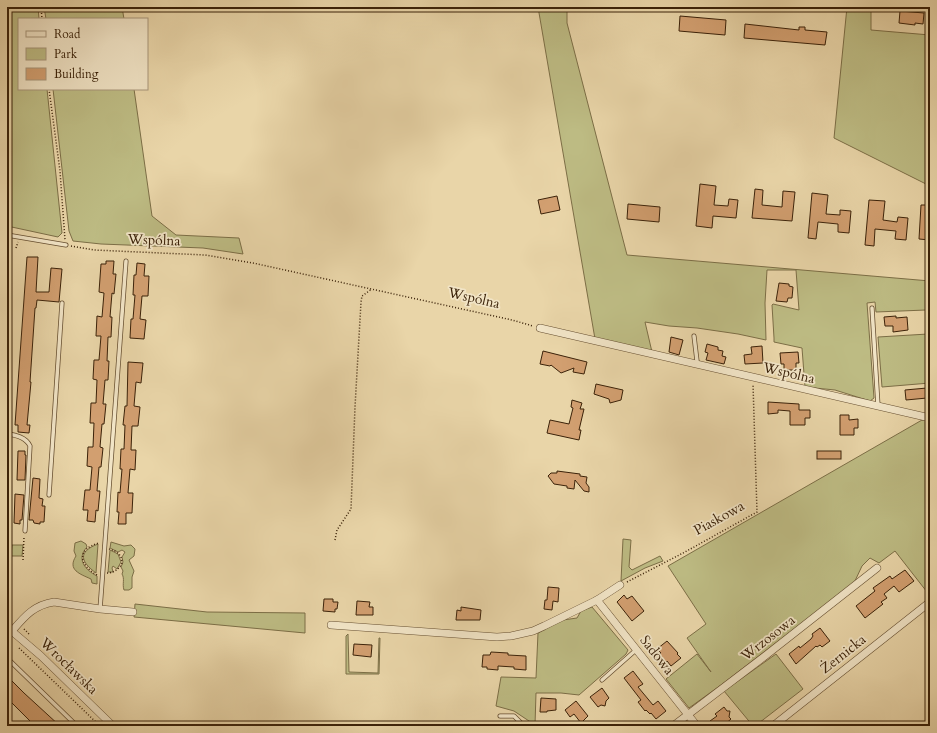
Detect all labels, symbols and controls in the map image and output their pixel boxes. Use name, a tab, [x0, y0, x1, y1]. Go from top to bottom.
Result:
legend	[18, 18, 148, 90]
text: Road	[54, 26, 81, 42]
text: Park	[54, 46, 78, 62]
text: Building	[54, 66, 99, 82]
street label: Wspólna	[126, 230, 181, 250]
street label: Wspólna	[445, 283, 502, 313]
street label: Wspólna	[760, 358, 817, 388]
street label: Piaskowa	[690, 496, 748, 540]
street label: Wrzosowa	[736, 611, 799, 666]
street label: Żernicka	[816, 630, 870, 678]
street label: Sadowa	[636, 631, 678, 679]
street label: Wrocławska	[35, 633, 102, 699]

